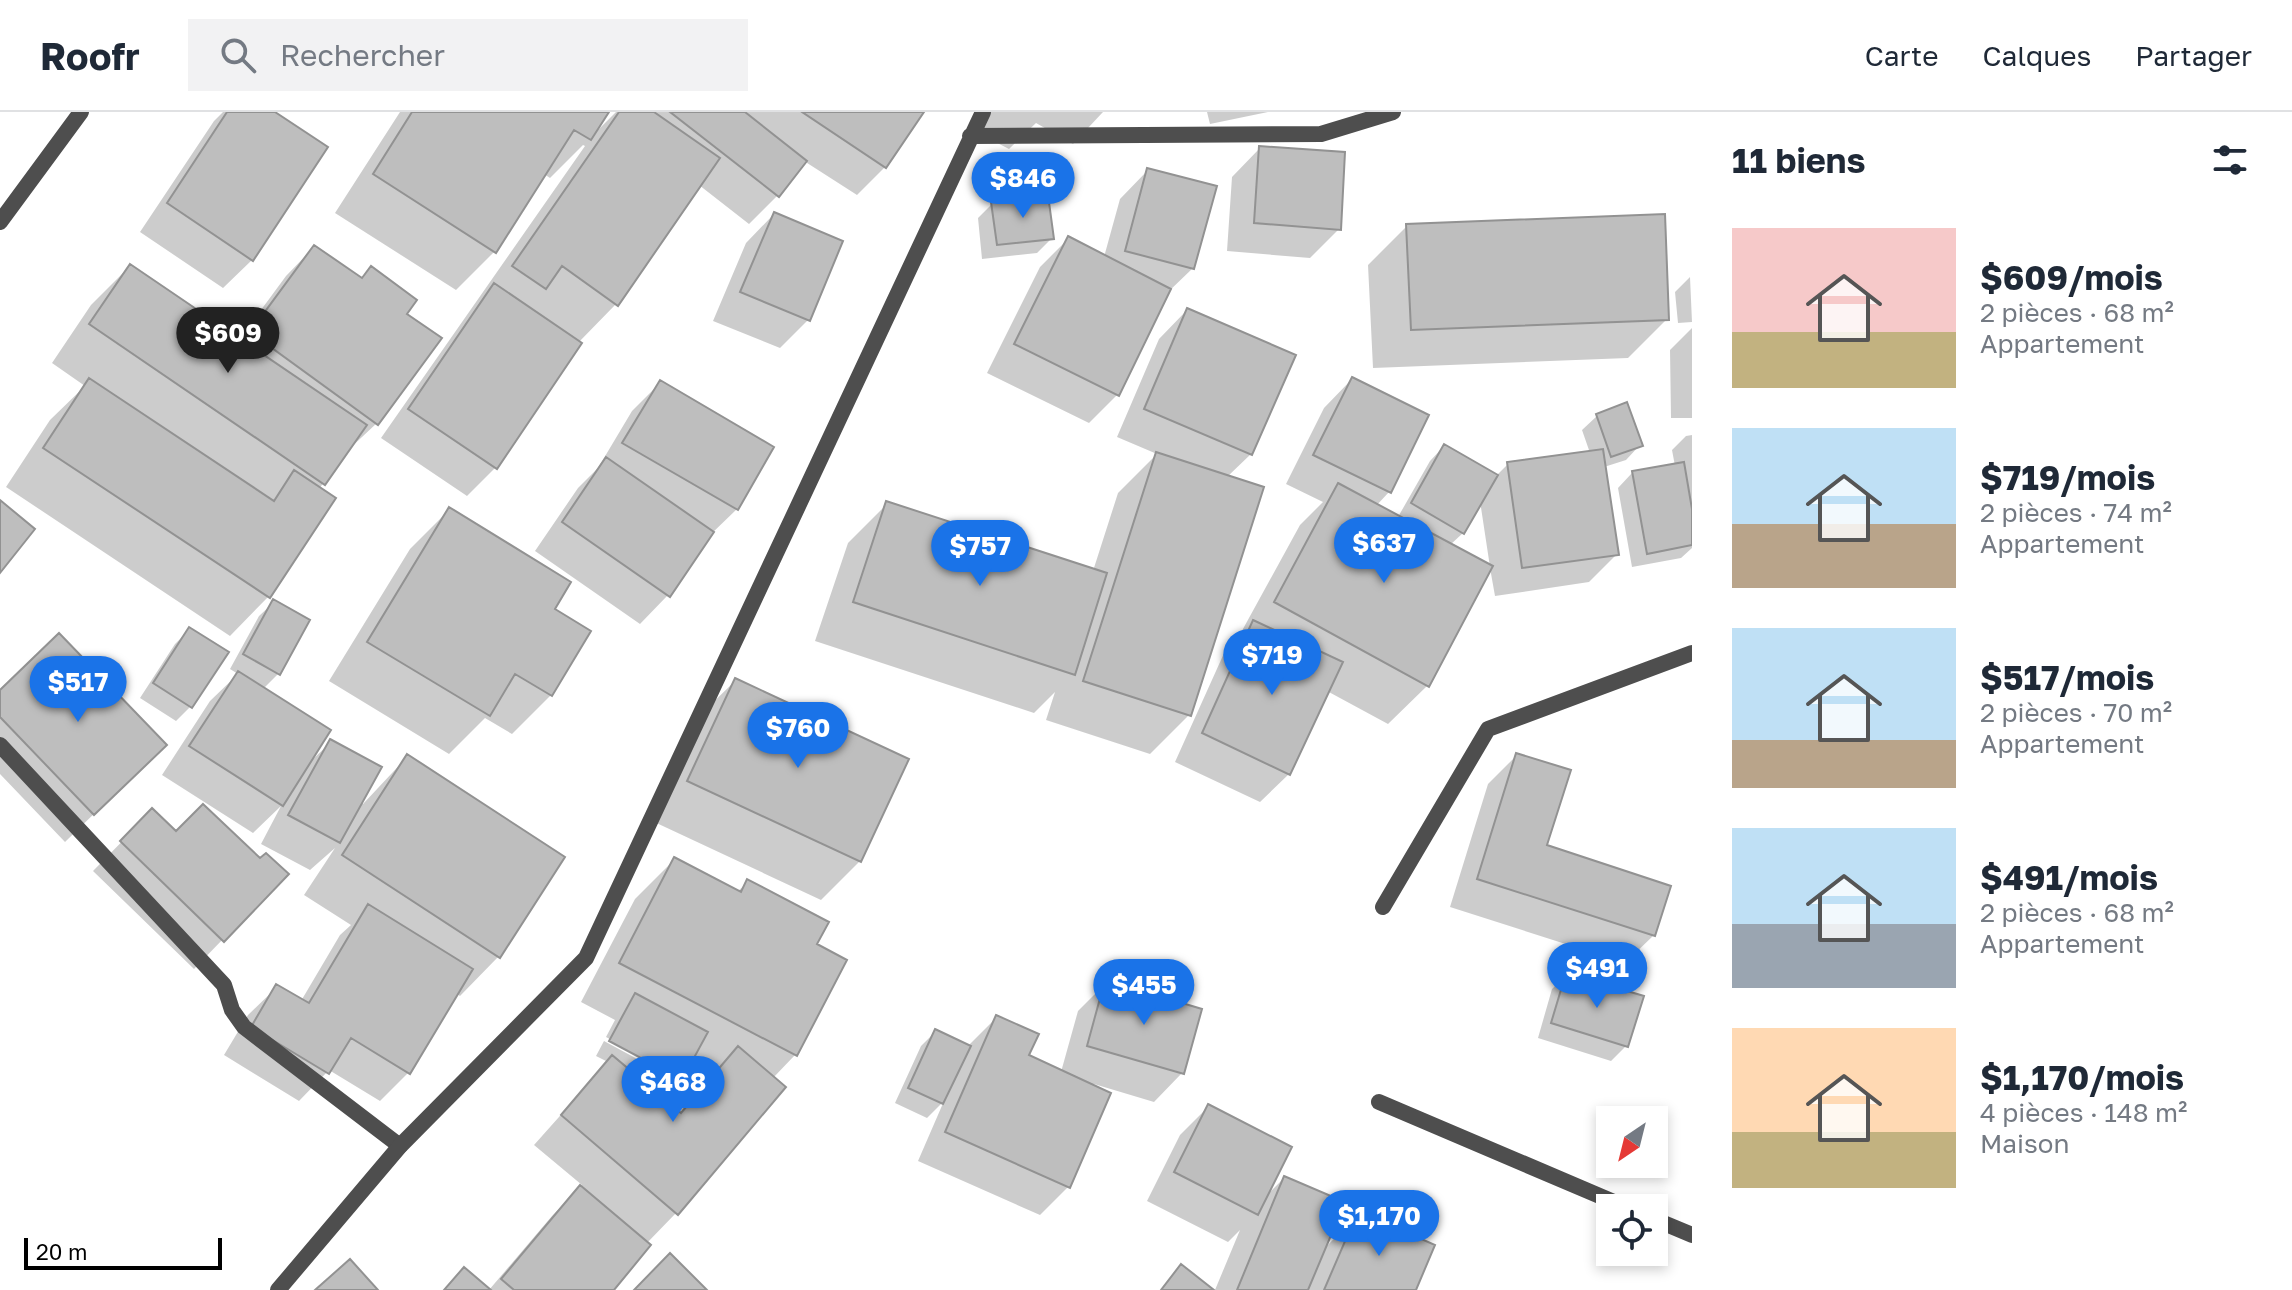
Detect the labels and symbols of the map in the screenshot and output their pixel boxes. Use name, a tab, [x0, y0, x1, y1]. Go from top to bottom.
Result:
pin: $846	[976, 152, 1070, 220]
pin: $609	[181, 307, 275, 375]
pin: $637	[1337, 517, 1431, 585]
pin: $757	[933, 520, 1027, 588]
pin: $719	[1225, 629, 1319, 697]
pin: $517	[31, 656, 125, 724]
pin: $760	[751, 702, 845, 770]
pin: $491	[1550, 942, 1644, 1010]
pin: $455	[1097, 959, 1191, 1027]
pin: $468	[626, 1056, 720, 1124]
north arrow	[1596, 1106, 1668, 1178]
pin: $1,170	[1314, 1190, 1444, 1258]
scale bar	[24, 1234, 222, 1270]

